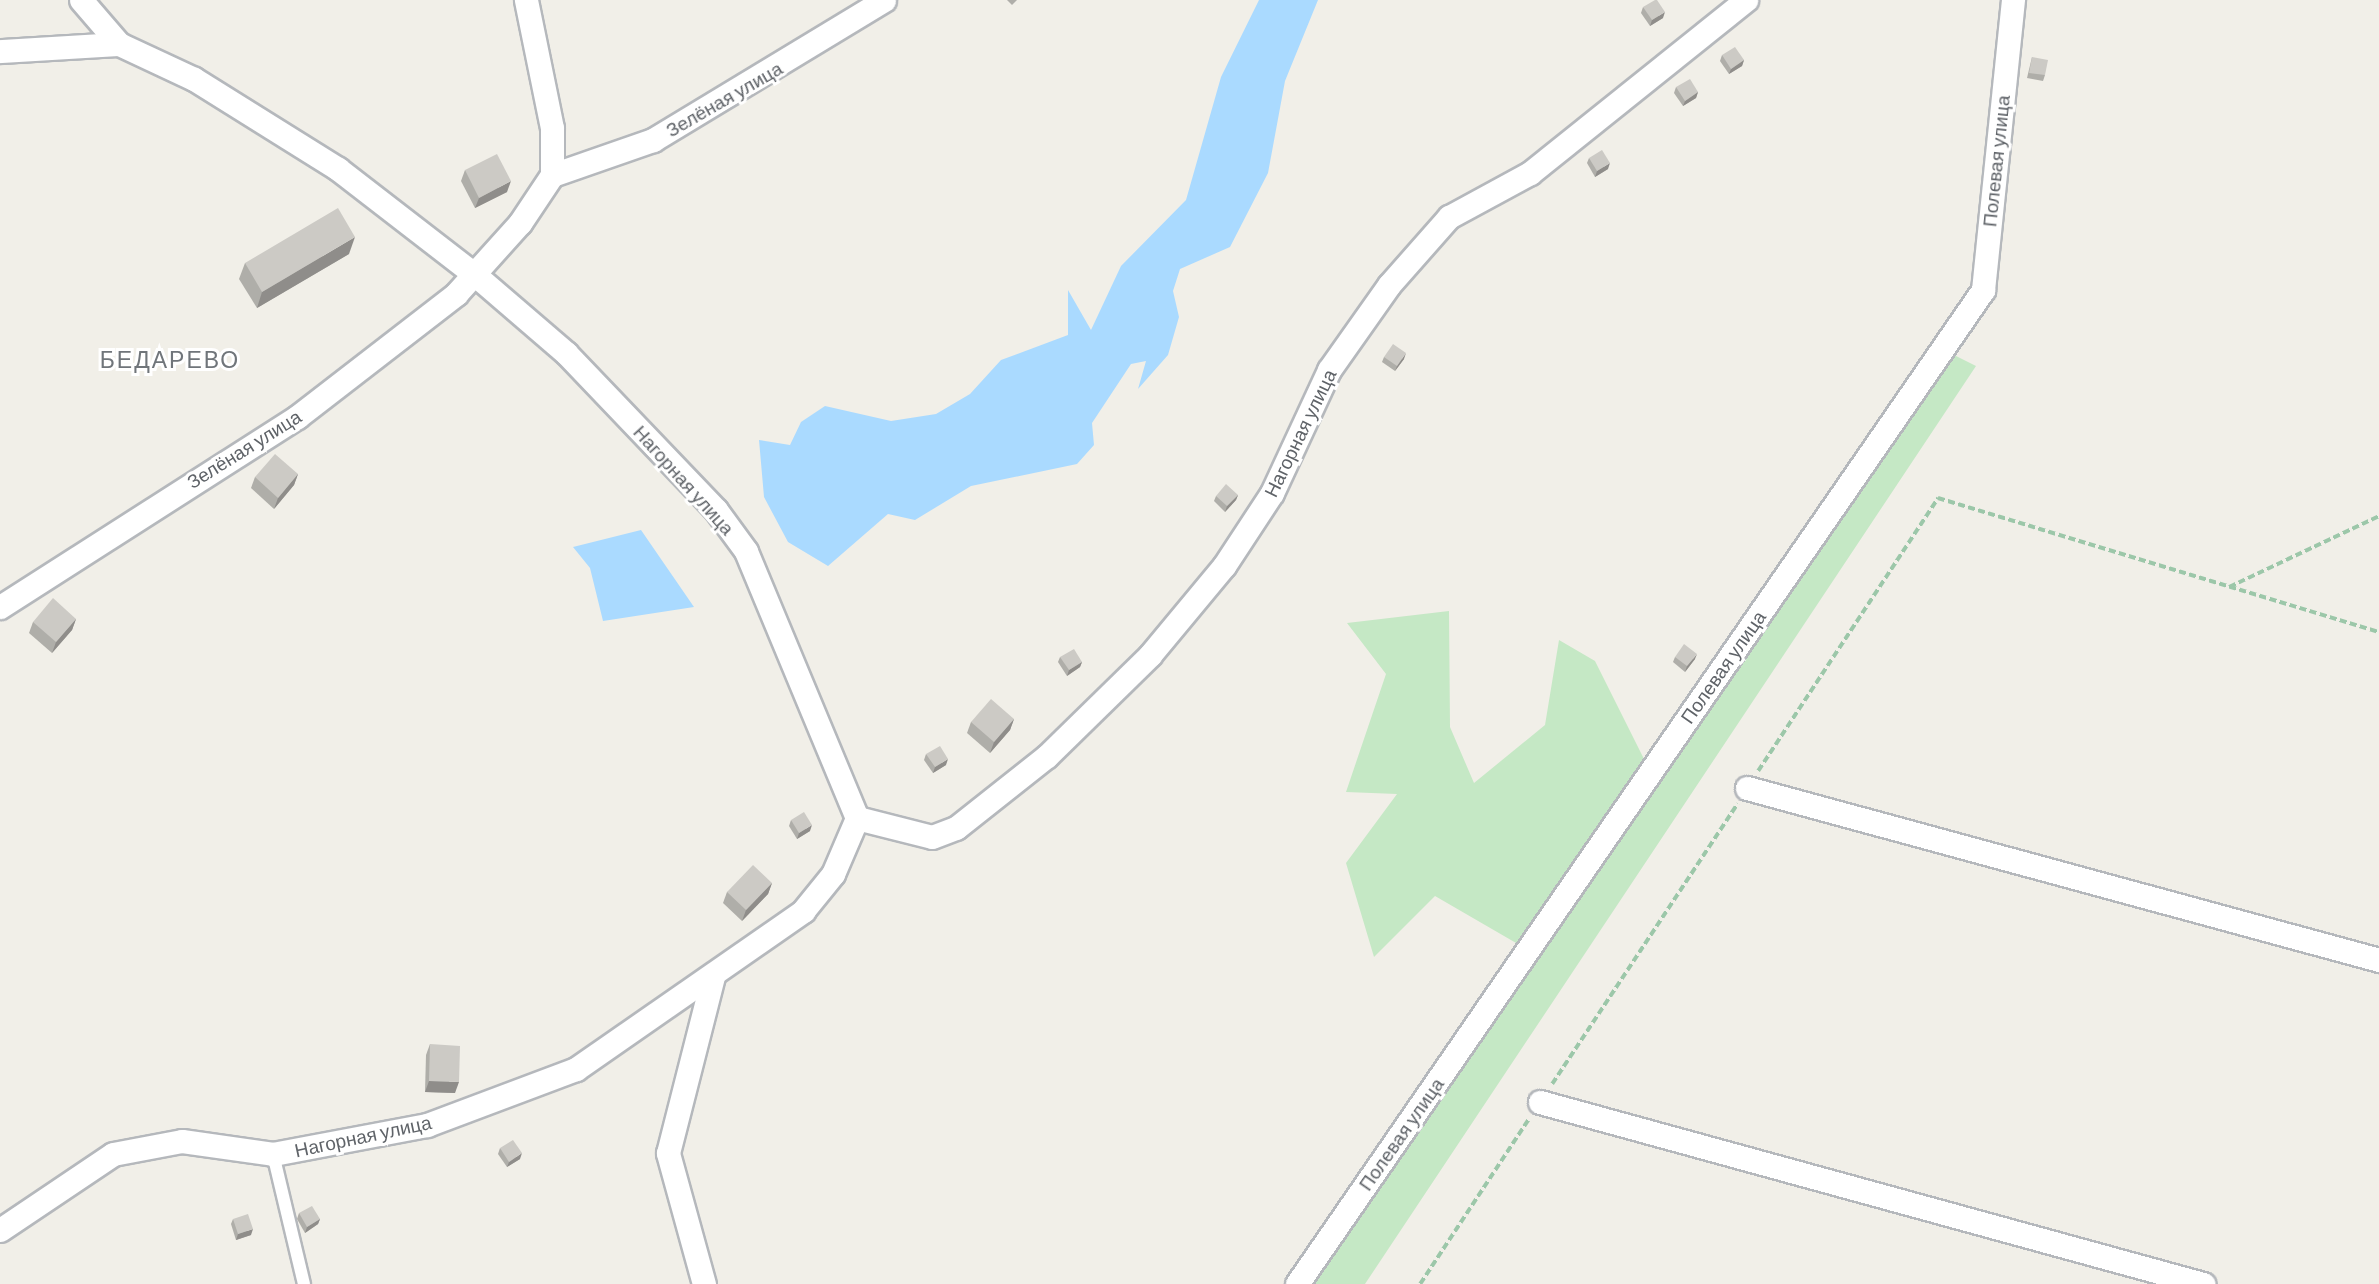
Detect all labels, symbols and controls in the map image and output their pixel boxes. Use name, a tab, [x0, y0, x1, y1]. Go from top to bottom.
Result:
street label: Зелёная улица	[662, 57, 786, 141]
street label: Полевая улица	[1978, 94, 2014, 228]
district label: БЕДАРЕВО	[101, 345, 239, 373]
street label: Нагорная улица	[1259, 365, 1341, 501]
street label: Зелёная улица	[183, 405, 305, 493]
street label: Нагорная улица	[629, 421, 739, 539]
street label: Полевая улица	[1676, 606, 1770, 728]
street label: Полевая улица	[1354, 1073, 1448, 1195]
street label: Нагорная улица	[292, 1110, 434, 1162]

